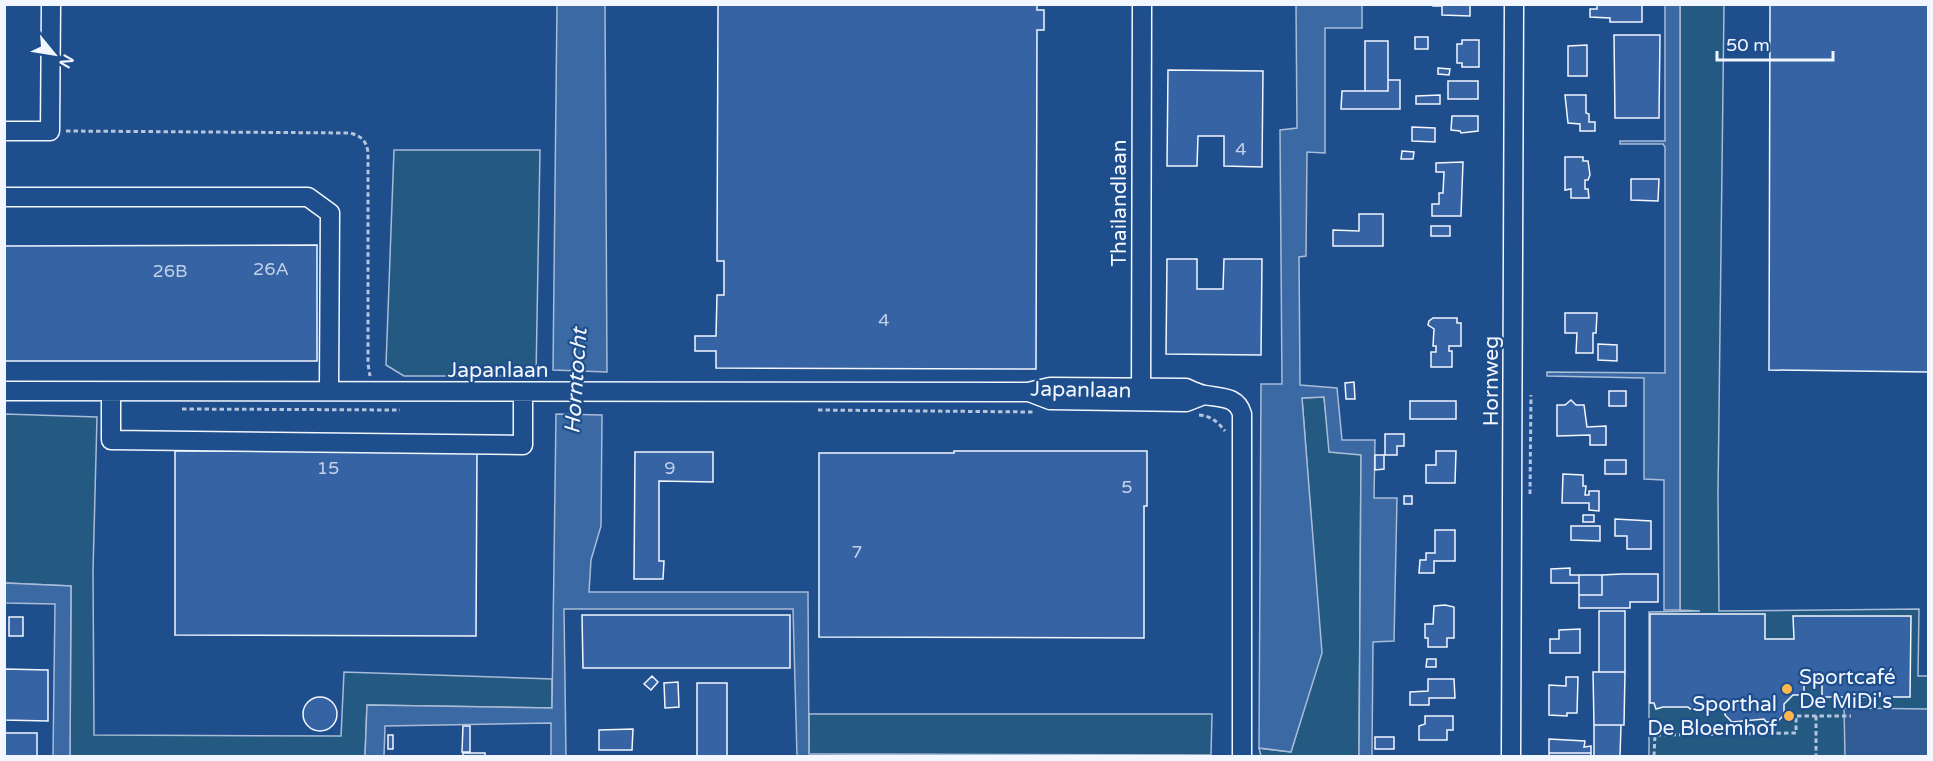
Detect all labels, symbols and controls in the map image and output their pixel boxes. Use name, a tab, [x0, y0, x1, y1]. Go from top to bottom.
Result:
north arrow	[24, 24, 84, 84]
scale bar	[1717, 24, 1832, 62]
text: 50 m	[1726, 34, 1770, 56]
text: N	[54, 50, 78, 72]
house number: 4	[1235, 138, 1247, 160]
street label: Thailandlaan	[1107, 139, 1132, 267]
house number: 26A	[253, 258, 289, 280]
house number: 26B	[152, 260, 188, 282]
house number: 4	[878, 309, 890, 331]
water label: Horntocht	[559, 325, 593, 435]
street label: Hornweg	[1479, 336, 1504, 426]
street label: Japanlaan	[447, 358, 549, 383]
street label: Japanlaan	[1030, 377, 1132, 403]
house number: 15	[317, 457, 339, 479]
house number: 9	[664, 457, 676, 479]
house number: 5	[1121, 476, 1133, 498]
house number: 7	[851, 541, 863, 563]
place label: Sportcafé De MiDi's	[1799, 665, 1896, 714]
marker: Sportcafé De MiDi's	[1780, 682, 1794, 696]
place label: Sporthal De Bloemhof	[1647, 692, 1777, 741]
marker: Sporthal De Bloemhof	[1782, 709, 1796, 723]

